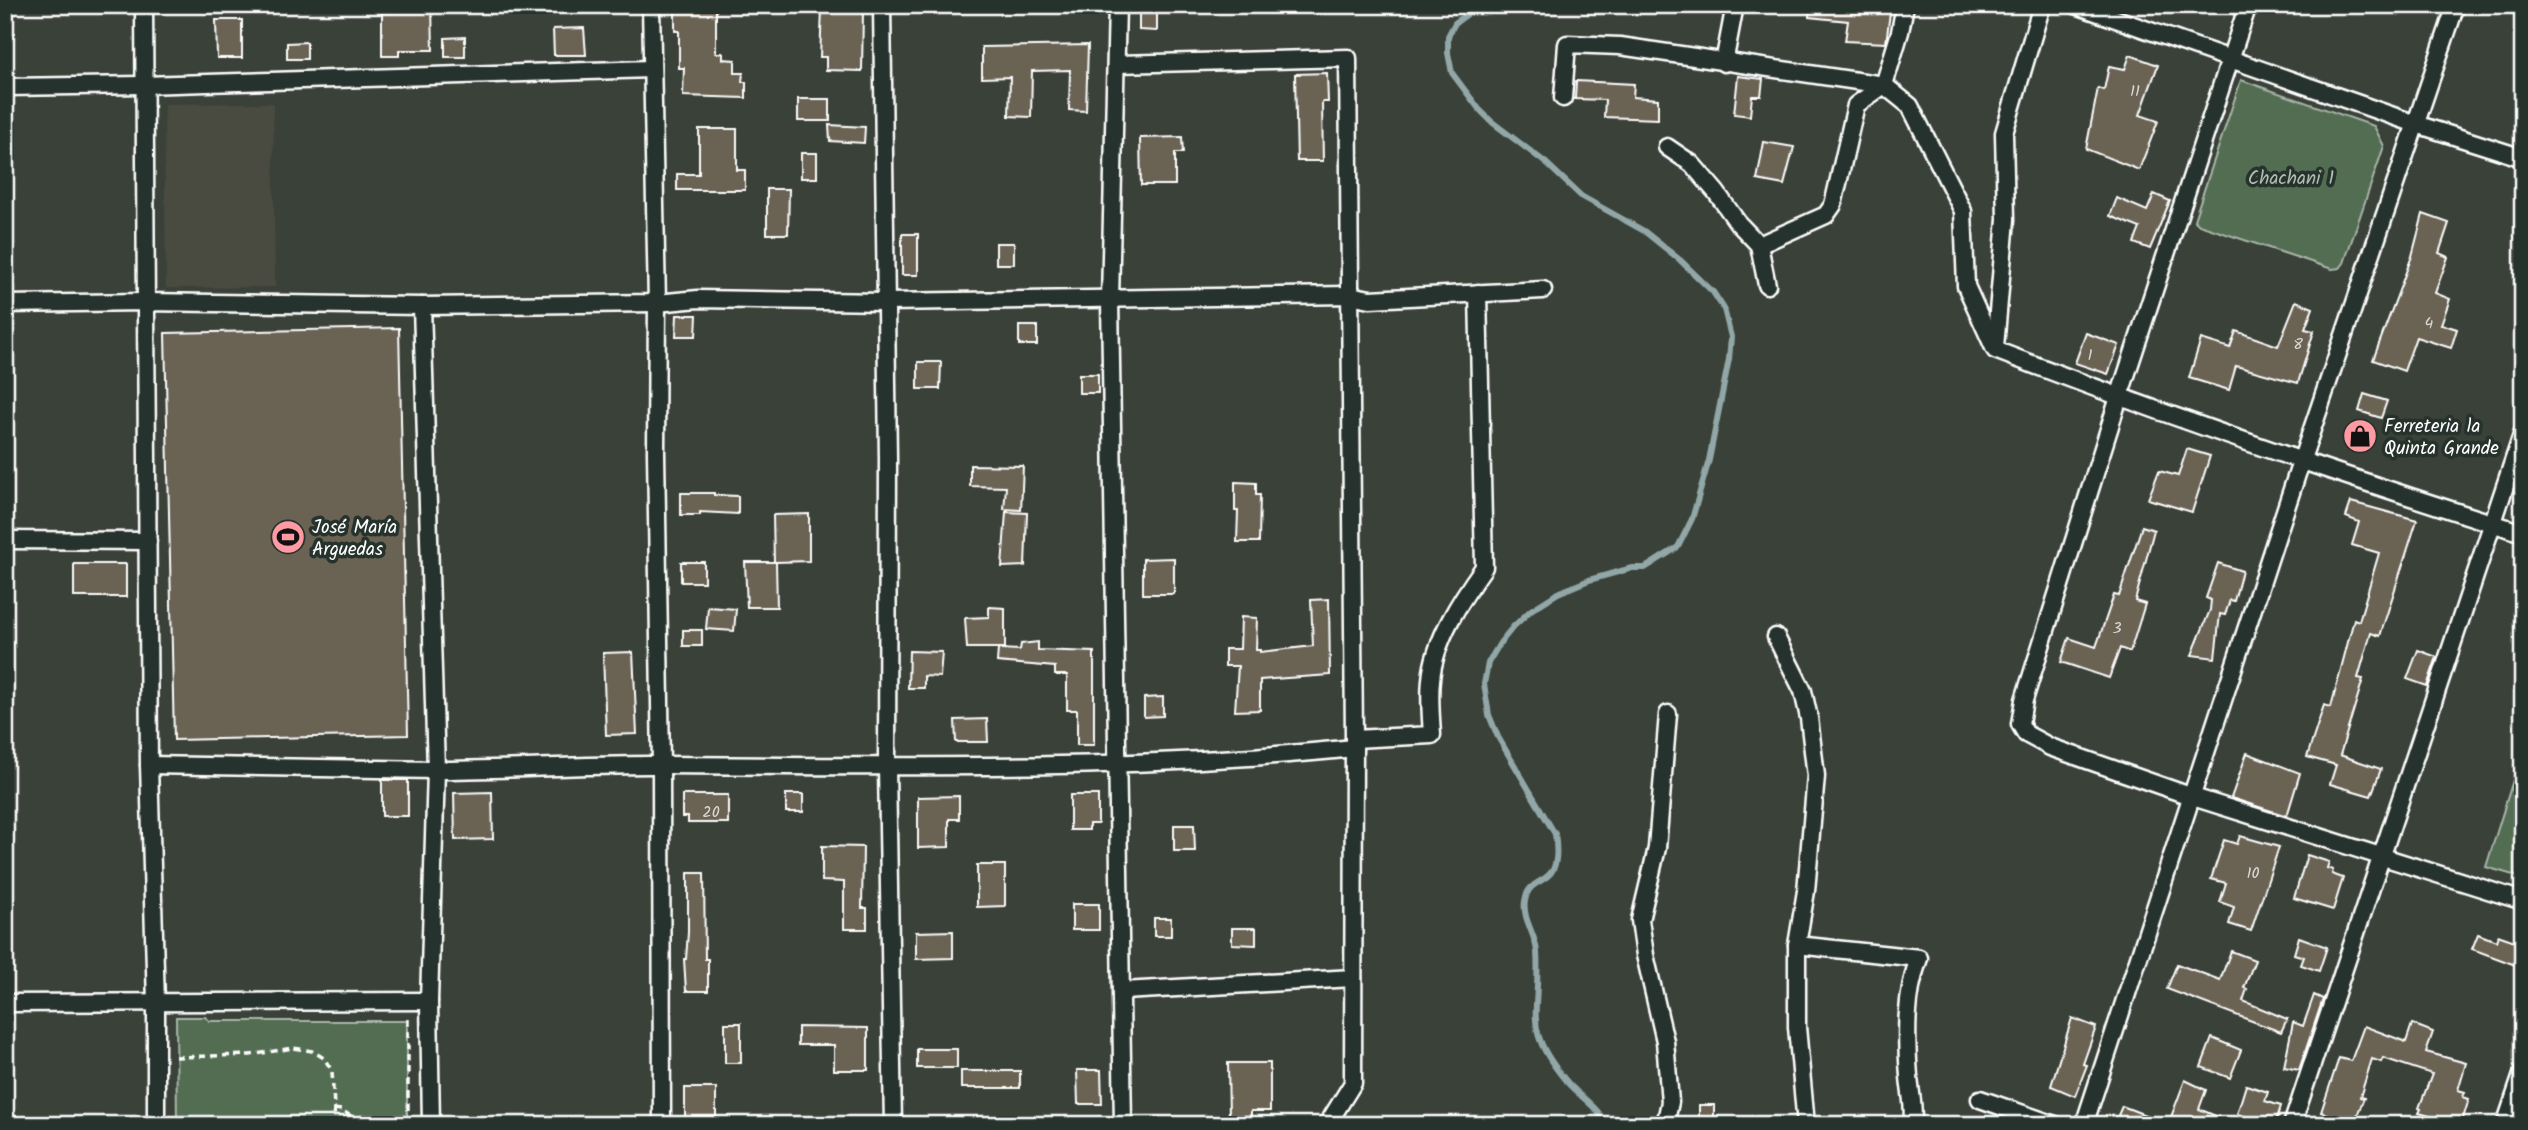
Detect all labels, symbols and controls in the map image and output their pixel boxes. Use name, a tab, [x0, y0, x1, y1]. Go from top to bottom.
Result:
house number: 11	[2130, 79, 2140, 104]
park label: Chachani 1	[2248, 164, 2334, 194]
house number: 4	[2425, 311, 2434, 336]
house number: 8	[2293, 332, 2303, 357]
house number: 1	[2087, 343, 2093, 368]
place label: Ferreteria la Quinta Grande	[2384, 412, 2499, 464]
shop icon: Ferreteria la Quinta Grande	[2341, 417, 2379, 455]
place label: José María Arguedas	[312, 513, 397, 565]
sports icon: José María Arguedas	[269, 518, 307, 556]
house number: 3	[2112, 616, 2122, 641]
house number: 20	[702, 800, 720, 825]
house number: 10	[2246, 861, 2260, 886]

